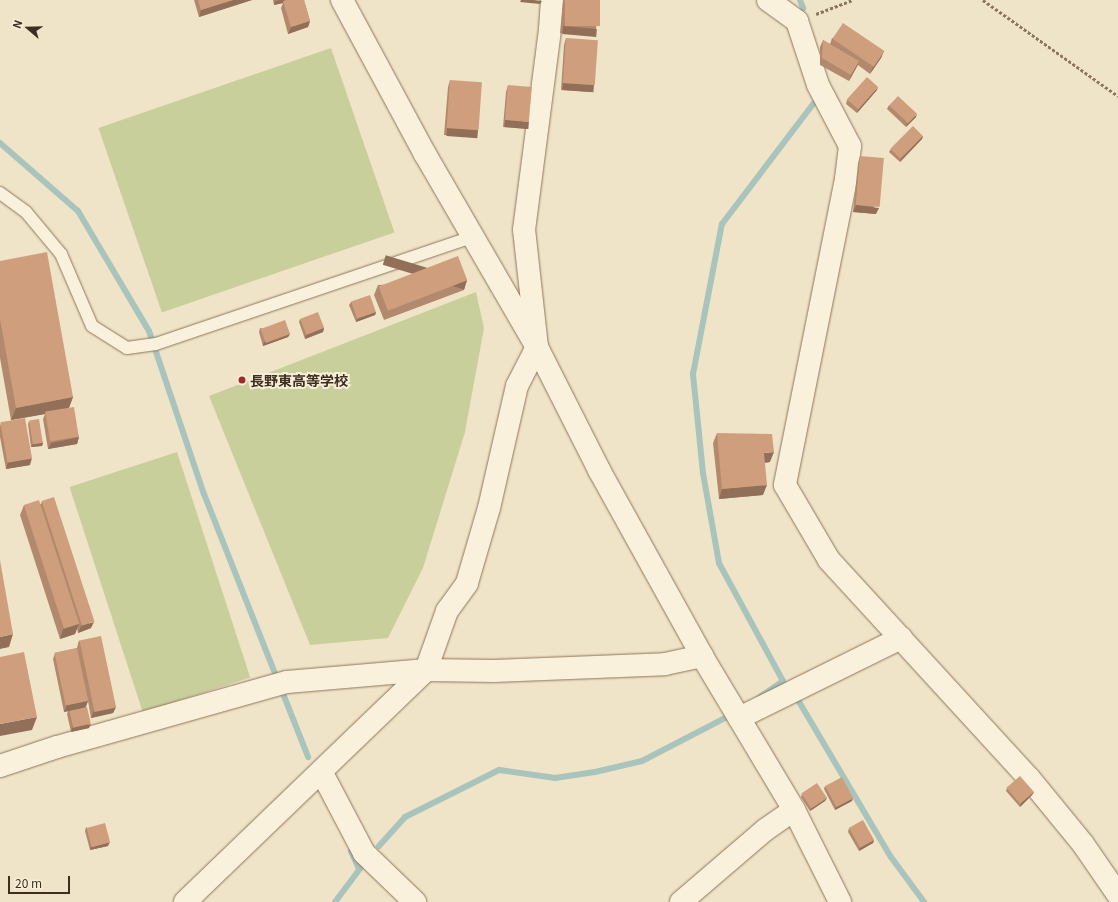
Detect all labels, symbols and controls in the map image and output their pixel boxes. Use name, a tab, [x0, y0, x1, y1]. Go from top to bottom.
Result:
north arrow	[8, 8, 48, 48]
text: N	[8, 17, 26, 31]
place label: 長野東高等学校	[250, 372, 348, 388]
marker: 長野東高等学校	[237, 375, 247, 385]
scale bar	[10, 868, 72, 894]
text: 20 m	[15, 874, 42, 891]

